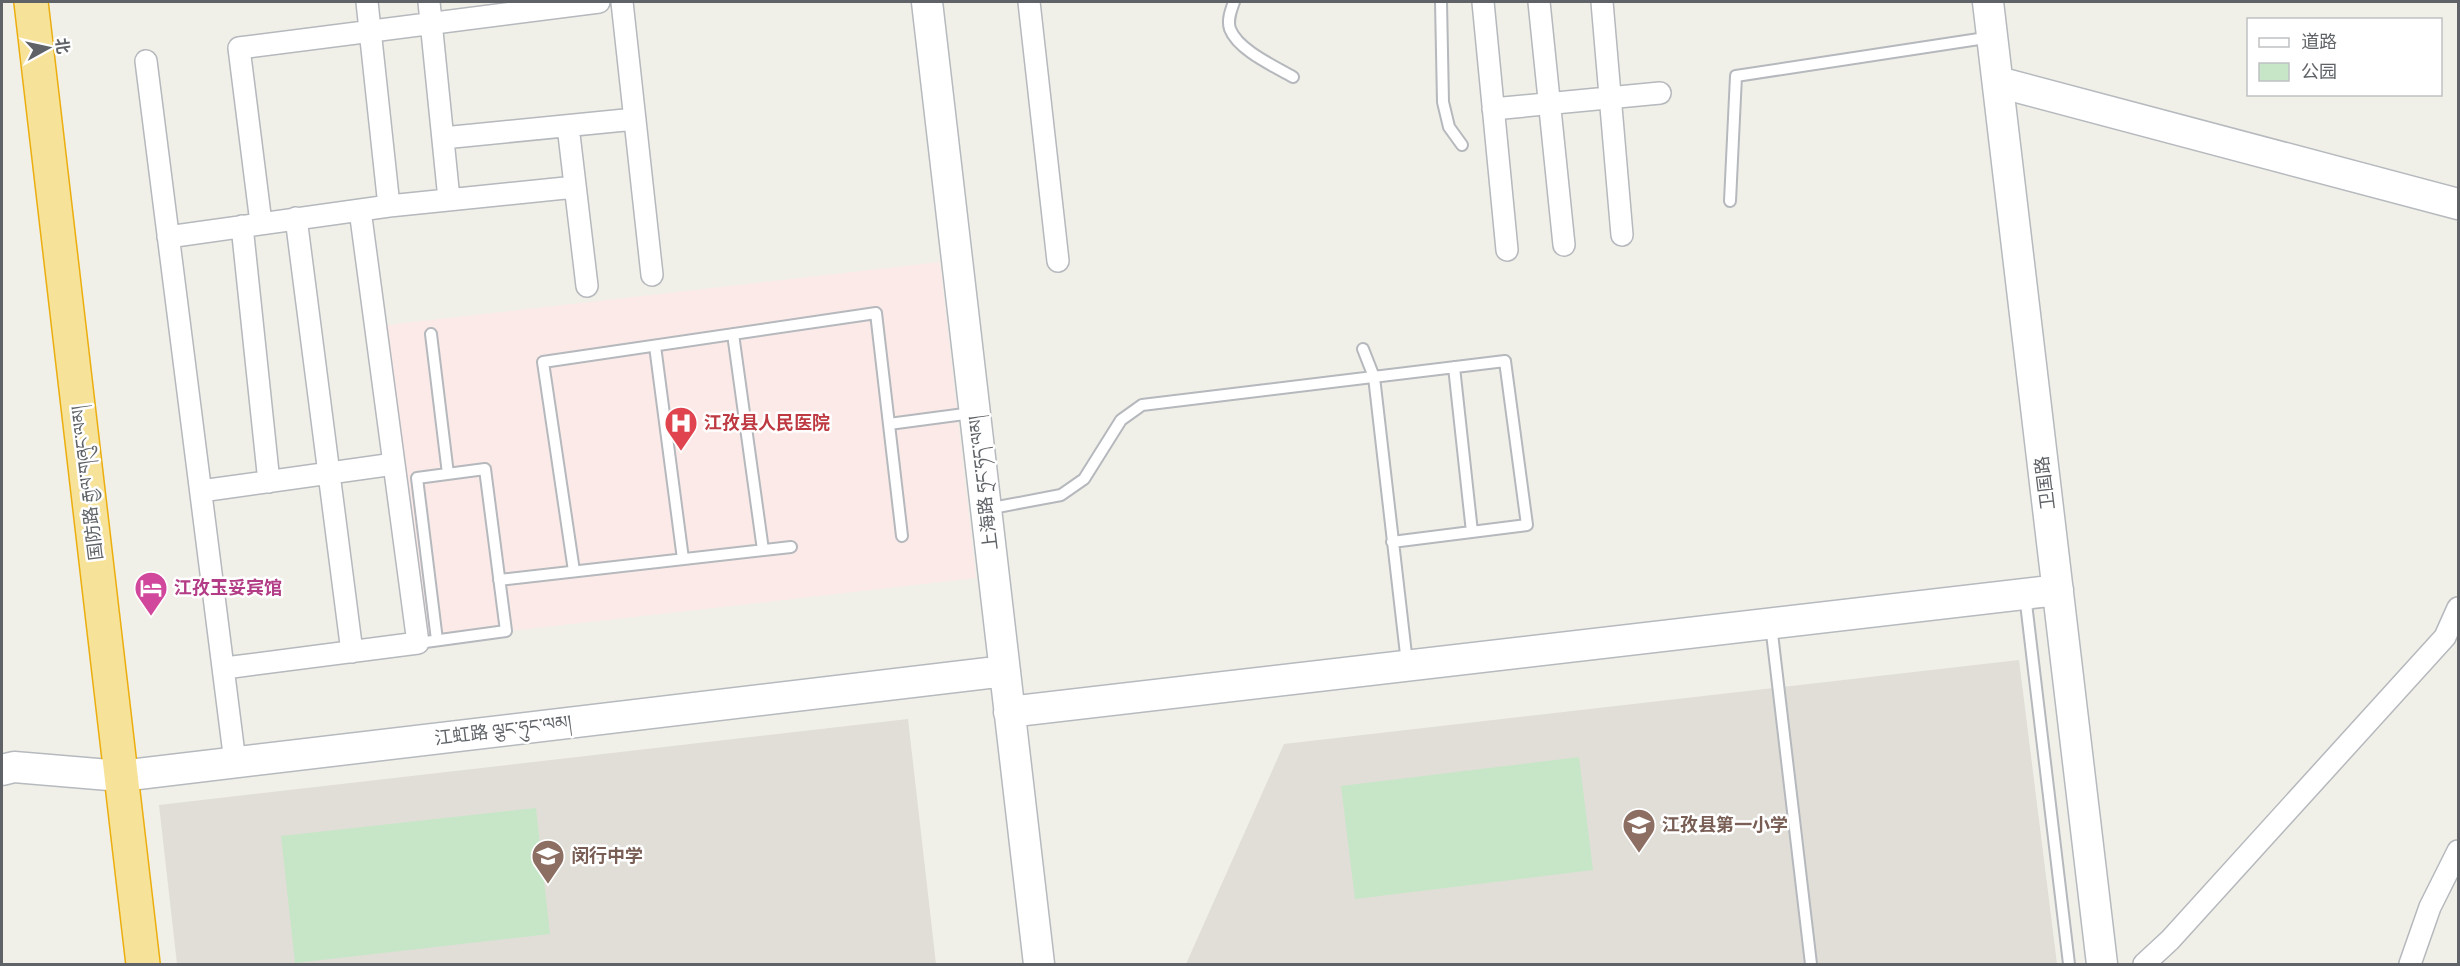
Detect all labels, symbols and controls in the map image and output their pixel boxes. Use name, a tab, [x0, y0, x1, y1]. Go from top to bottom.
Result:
north arrow	[18, 18, 78, 78]
legend	[2247, 18, 2442, 96]
text: 道路	[2301, 32, 2337, 55]
text: 北	[50, 37, 72, 56]
text: 公园	[2301, 62, 2337, 85]
street label: 国防路 རྒྱལ་གཞུང་ལམ།	[68, 404, 111, 561]
hospital icon: 江孜县人民医院	[663, 405, 699, 452]
place label: 江孜县人民医院	[704, 412, 830, 436]
street label: 上海路 ཧྲང་ཧད་ལམ།	[965, 414, 1006, 552]
street label: 卫国路	[2032, 455, 2061, 511]
hotel icon: 江孜玉妥宾馆	[133, 570, 169, 617]
place label: 江孜玉妥宾馆	[174, 577, 282, 601]
street label: 江虹路 ལྕང་ཧུང་ལམ།	[433, 712, 573, 753]
school or university icon: 江孜县第一小学	[1621, 807, 1657, 854]
place label: 江孜县第一小学	[1662, 814, 1788, 838]
school or university icon: 闵行中学	[530, 838, 566, 885]
place label: 闵行中学	[571, 845, 643, 869]

